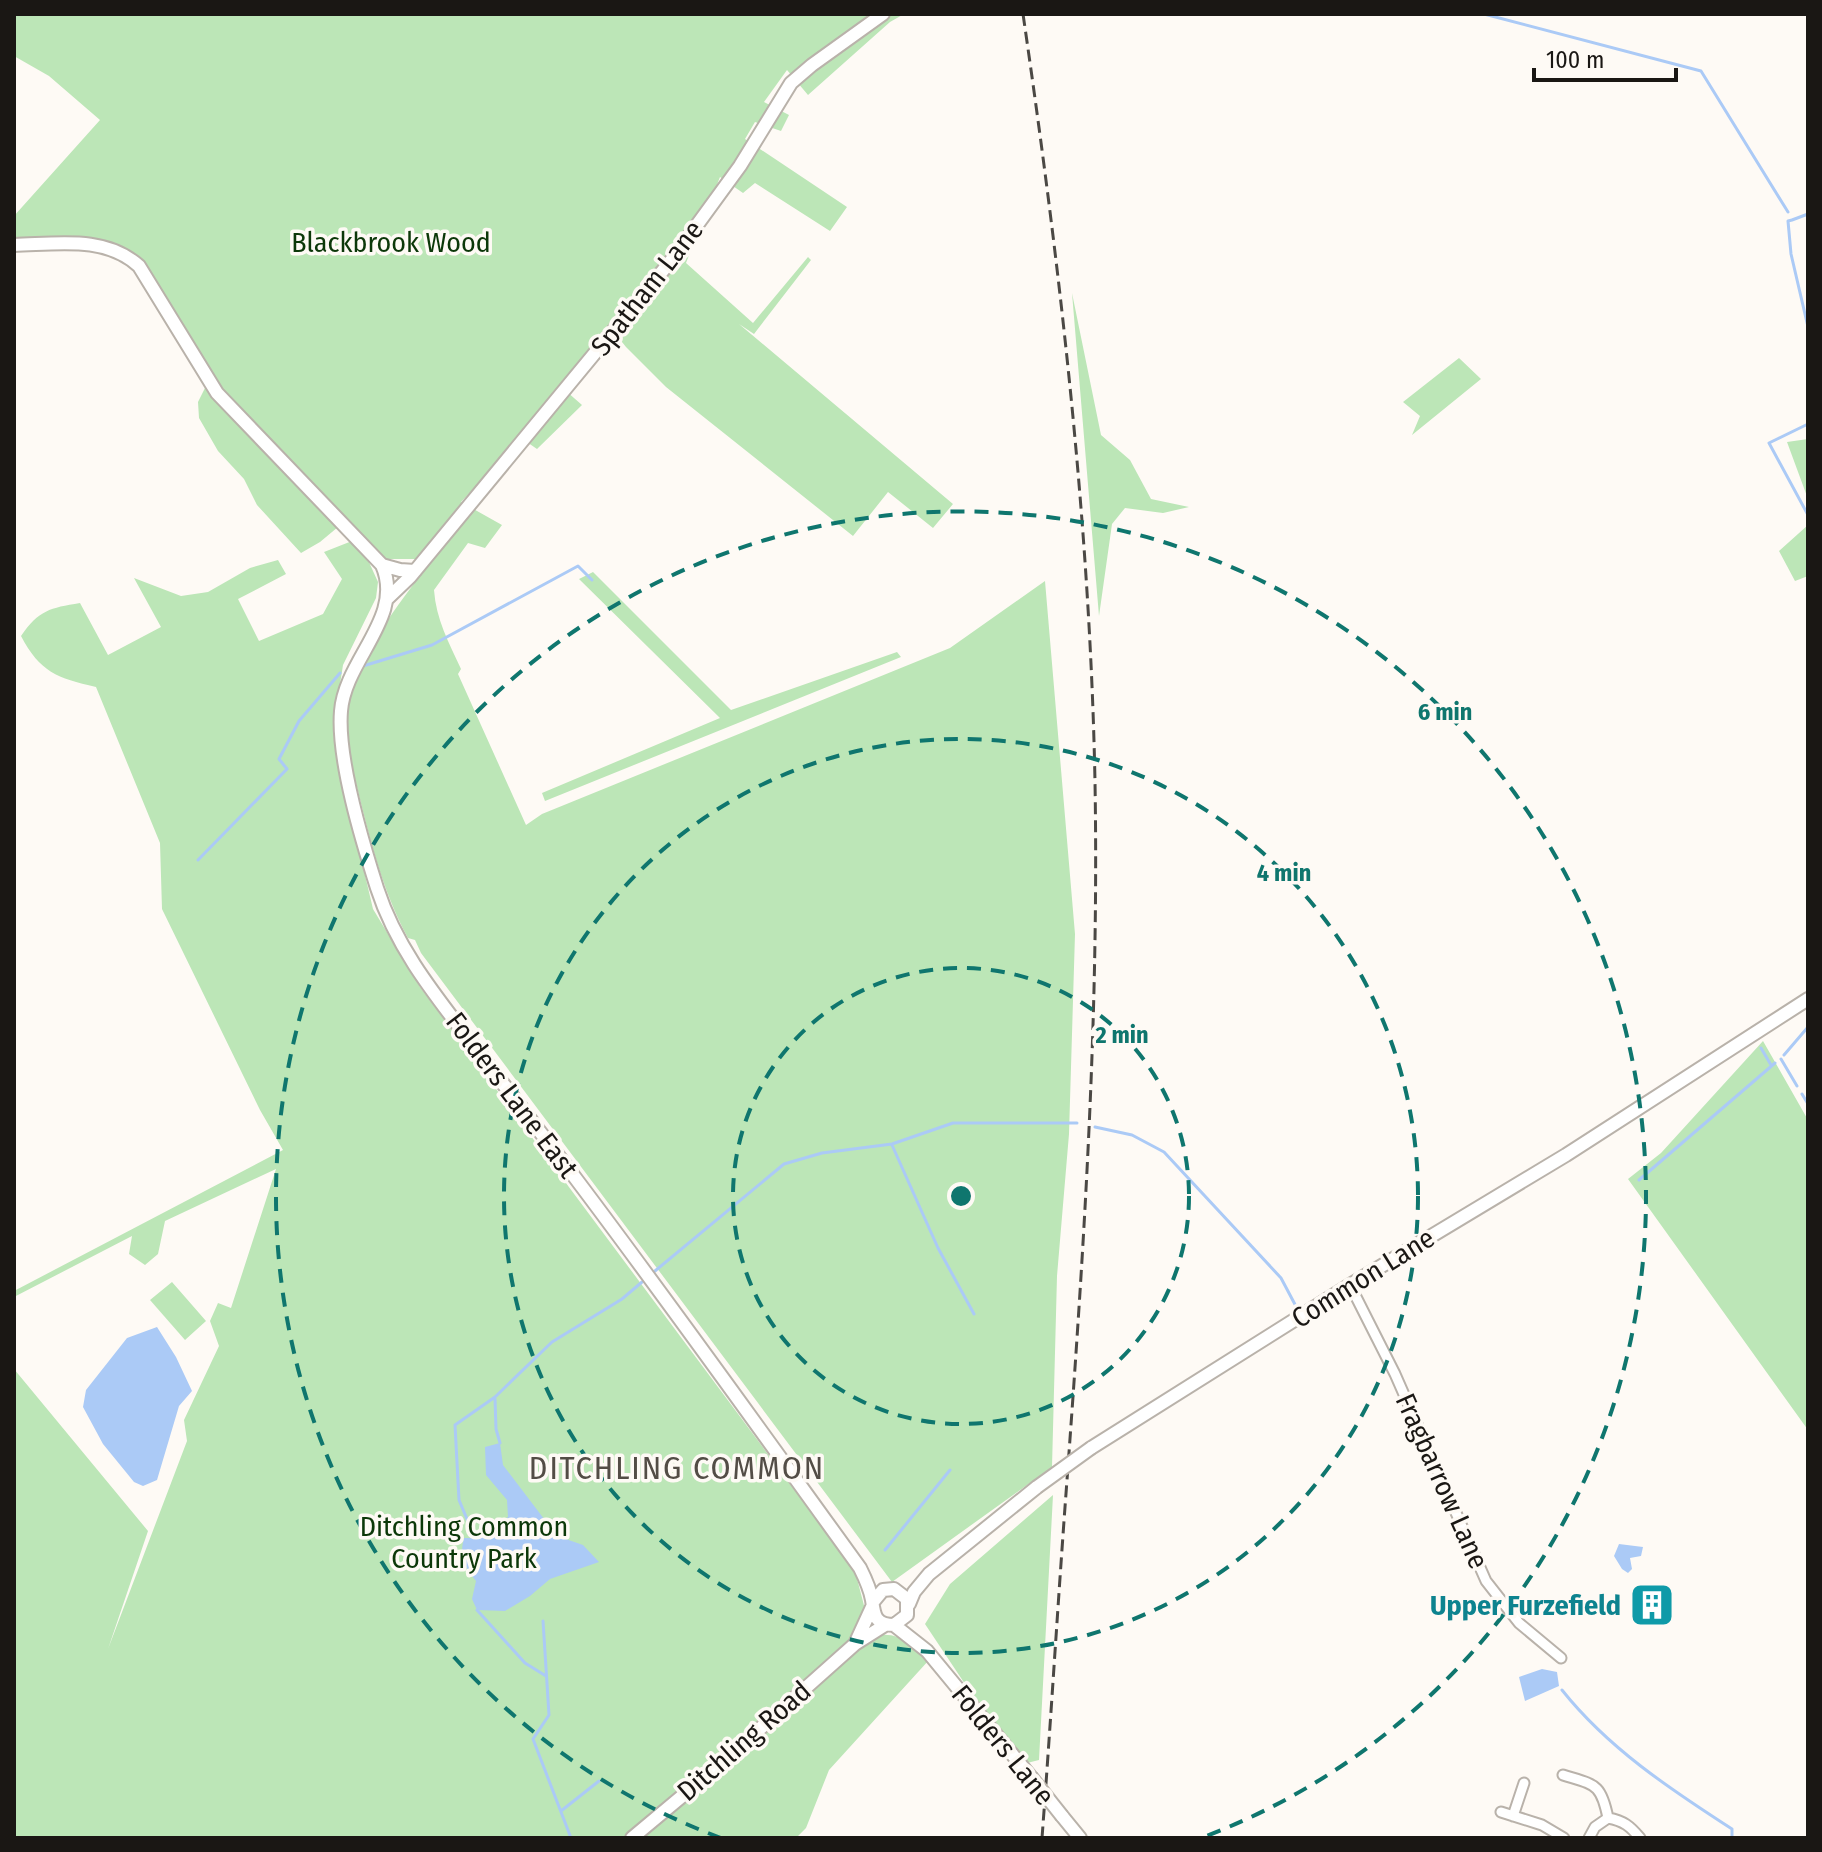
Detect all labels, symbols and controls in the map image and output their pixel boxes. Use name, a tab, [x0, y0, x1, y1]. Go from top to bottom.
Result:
scale bar	[1534, 32, 1676, 82]
text: 100 m	[1546, 46, 1604, 74]
street label: Spatham Lane	[584, 214, 710, 362]
park label: Blackbrook Wood	[291, 226, 491, 259]
text: 6 min	[1418, 698, 1472, 726]
text: 4 min	[1257, 859, 1311, 887]
street label: Folders Lane East	[439, 1006, 585, 1185]
text: 2 min	[1094, 1021, 1149, 1049]
centre of rings	[947, 1182, 975, 1210]
street label: Common Lane	[1286, 1221, 1440, 1335]
street label: Fragbarrow Lane	[1389, 1388, 1495, 1574]
district label: DITCHLING COMMON	[529, 1449, 825, 1487]
park label: Ditchling Common Country Park	[360, 1510, 568, 1575]
building icon: Upper Furzefield	[1628, 1581, 1676, 1629]
place label: Upper Furzefield	[1430, 1589, 1621, 1622]
street label: Ditchling Road	[671, 1674, 817, 1808]
street label: Folders Lane	[945, 1678, 1061, 1812]

